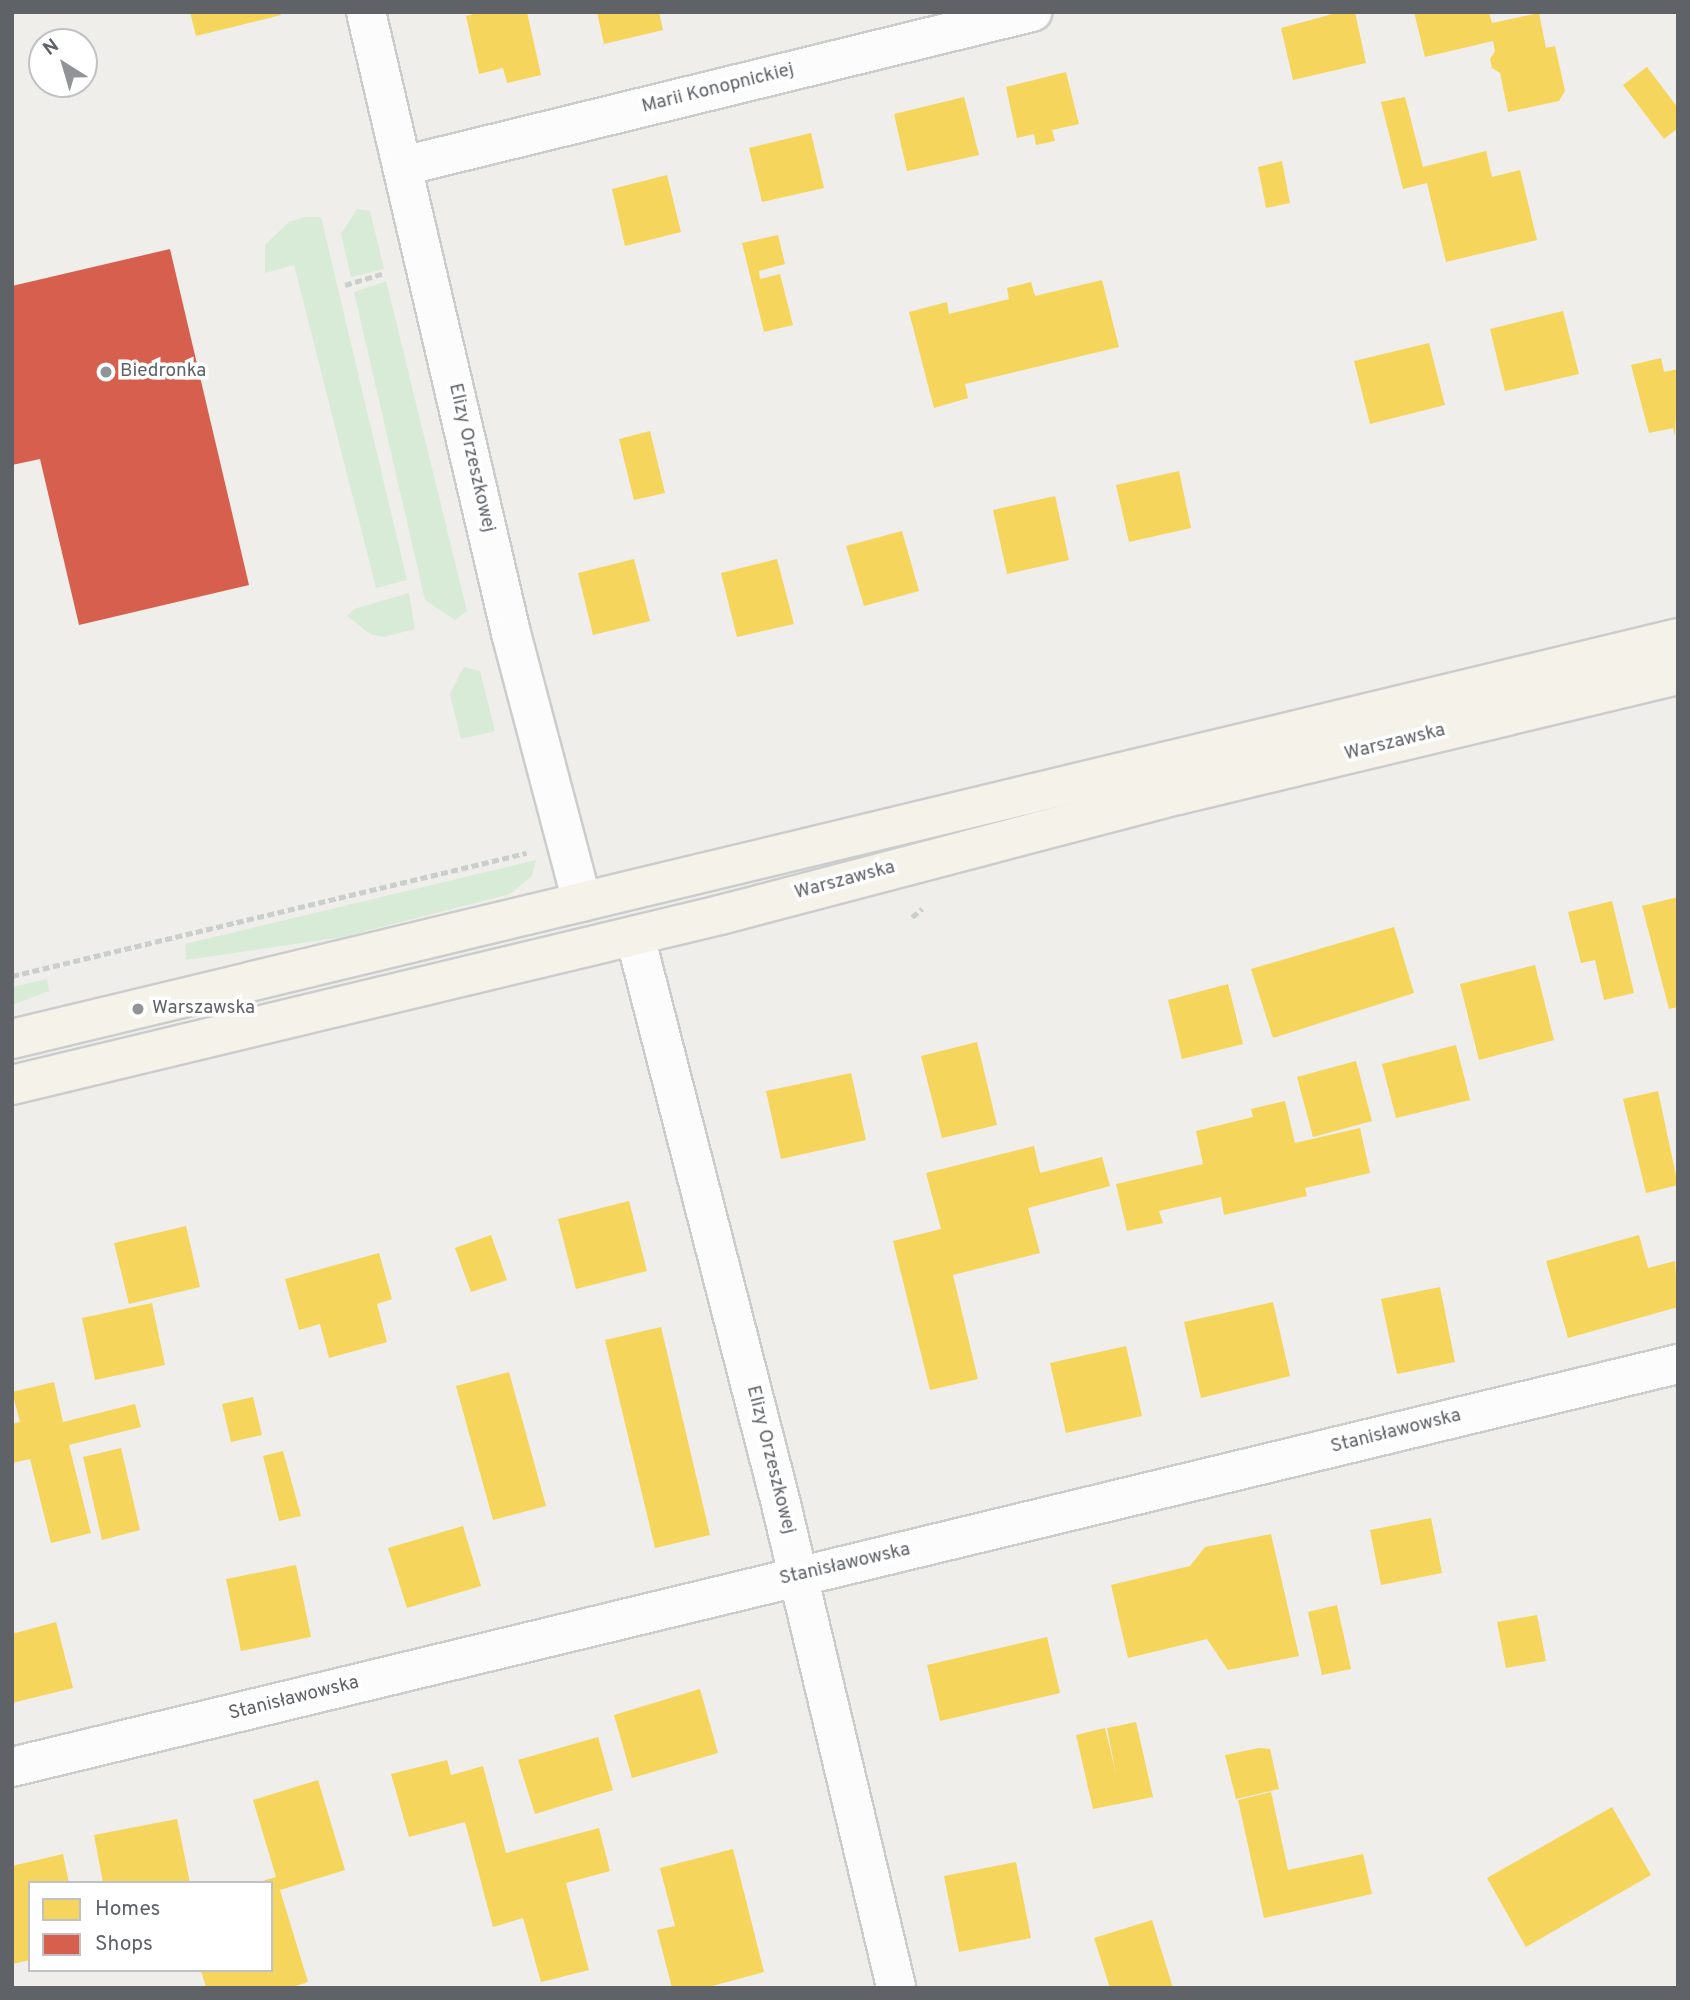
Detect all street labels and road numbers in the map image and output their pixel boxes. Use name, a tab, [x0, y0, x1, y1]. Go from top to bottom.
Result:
street label: Marii Konopnickiej	[640, 59, 796, 119]
street label: Elizy Orzeszkowej	[443, 381, 499, 535]
street label: Warszawska	[1342, 719, 1448, 767]
street label: Warszawska	[792, 857, 898, 905]
street label: Elizy Orzeszkowej	[741, 1383, 799, 1537]
street label: Stanisławowska	[1328, 1405, 1464, 1459]
street label: Stanisławowska	[777, 1539, 913, 1591]
street label: Stanisławowska	[226, 1672, 362, 1726]

